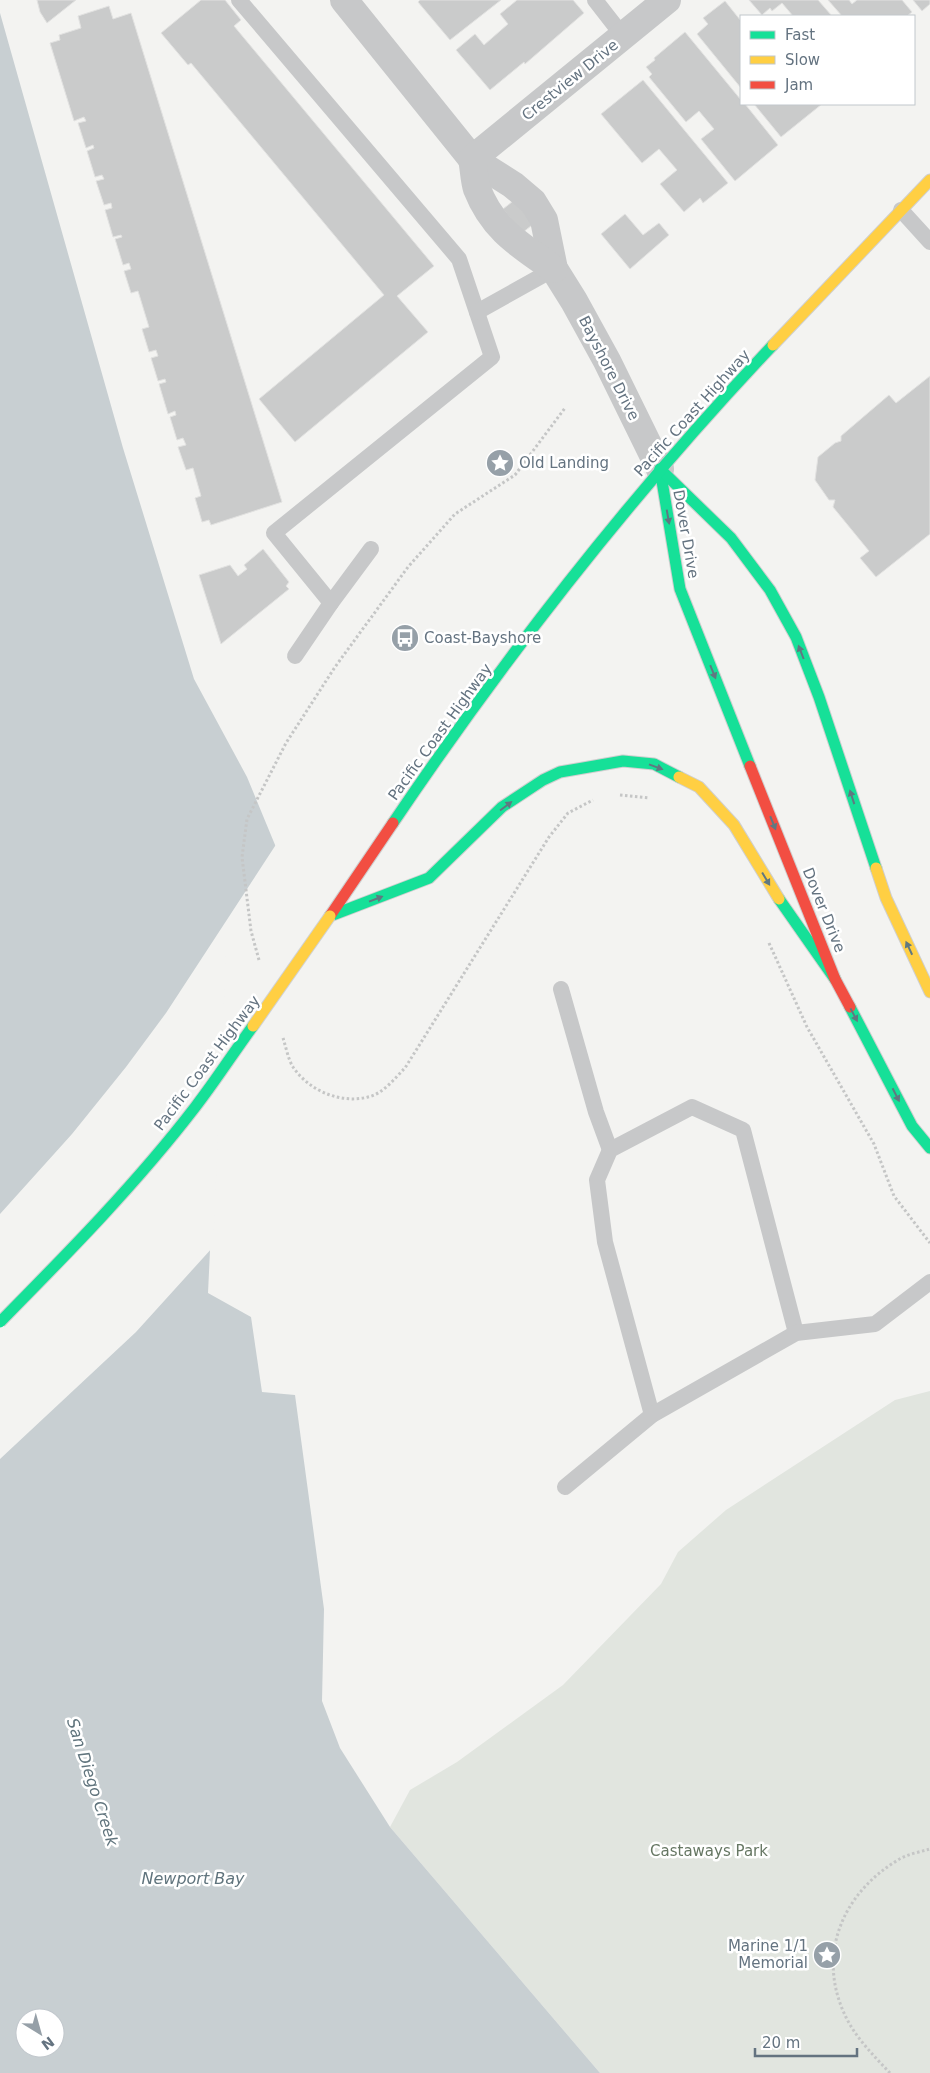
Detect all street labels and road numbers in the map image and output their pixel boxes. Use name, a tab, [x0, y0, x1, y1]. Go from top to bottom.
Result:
street label: Crestview Drive	[518, 36, 622, 124]
street label: Bayshore Drive	[575, 313, 643, 423]
street label: Pacific Coast Highway	[630, 346, 754, 480]
street label: Dover Drive	[669, 488, 703, 580]
street label: Pacific Coast Highway	[384, 660, 496, 804]
street label: Dover Drive	[799, 865, 849, 955]
street label: Pacific Coast Highway	[150, 992, 264, 1134]

